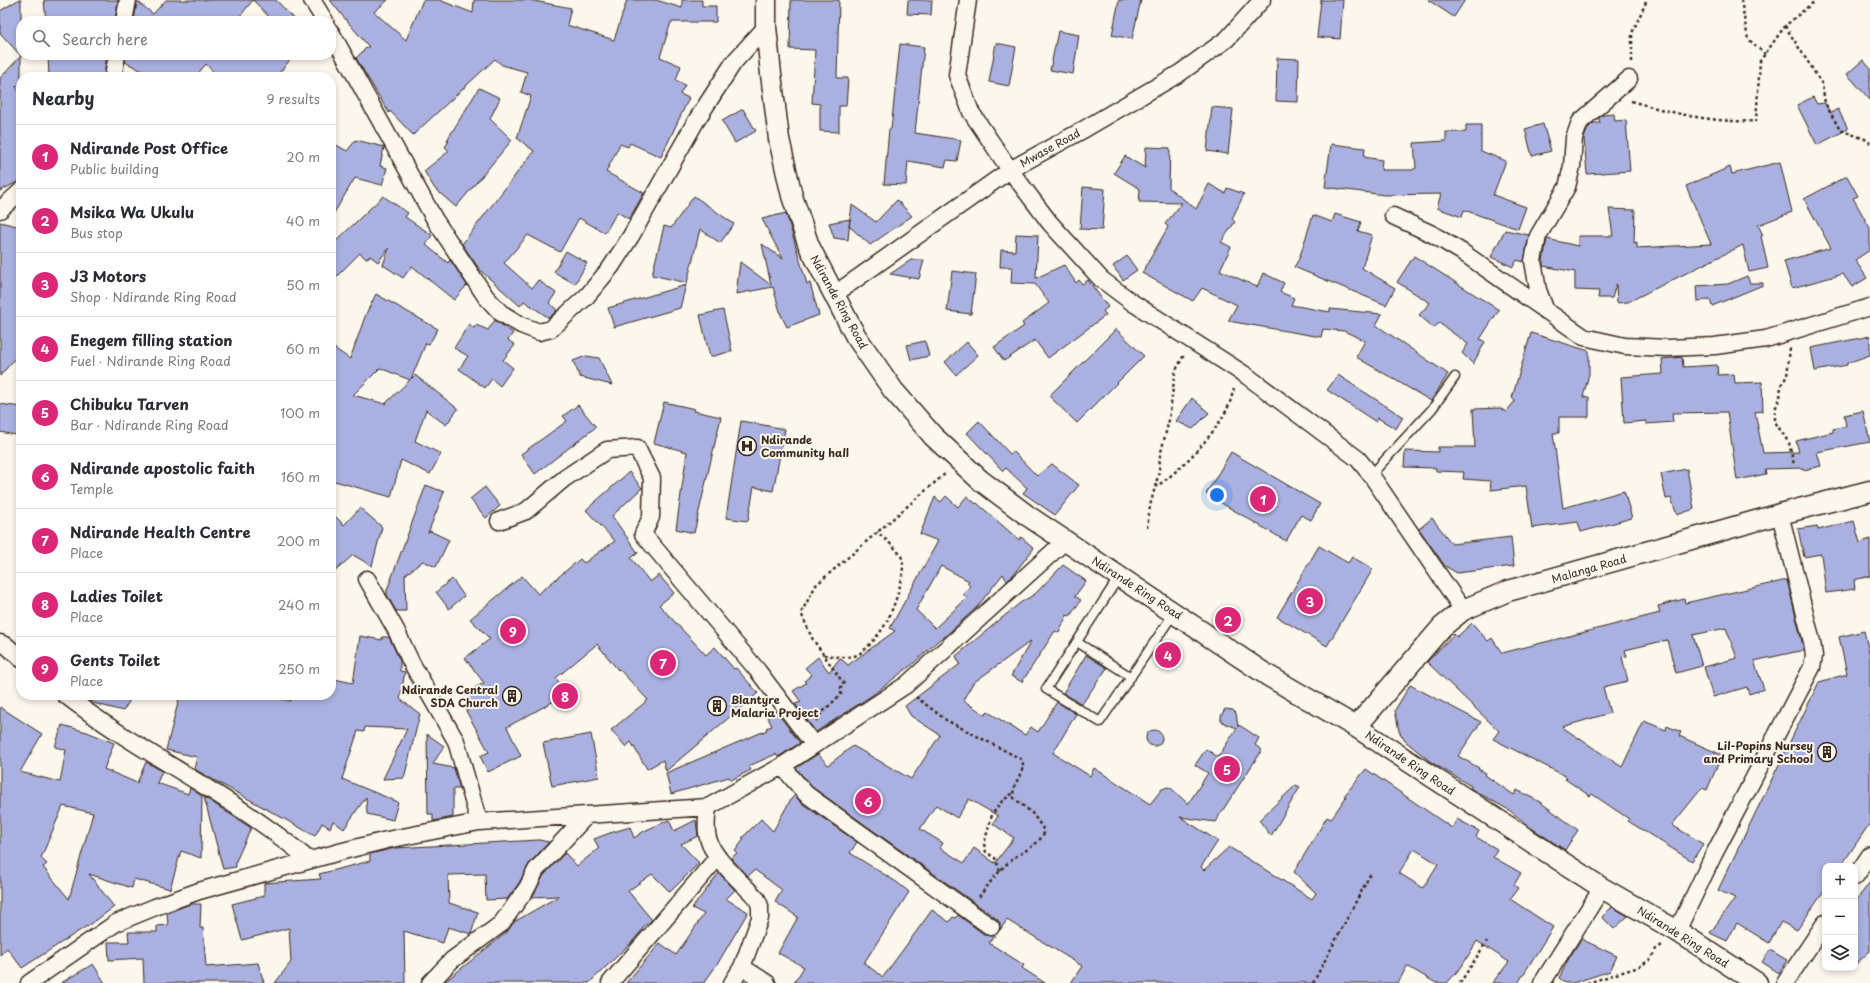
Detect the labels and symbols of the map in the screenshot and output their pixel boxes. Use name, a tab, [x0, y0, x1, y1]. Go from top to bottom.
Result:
street label: Mwase Road	[1016, 124, 1083, 171]
street label: Ndirande Ring Road	[806, 252, 873, 352]
place label: Ndirande Community hall	[761, 431, 849, 461]
hospital icon: Ndirande Community hall	[736, 435, 758, 457]
pin: 1	[1250, 484, 1276, 514]
your location	[1207, 485, 1227, 505]
street label: Malanga Road	[1550, 550, 1629, 587]
street label: Ndirande Ring Road	[1089, 552, 1186, 624]
pin: 3	[1297, 586, 1323, 616]
pin: 2	[1215, 605, 1241, 635]
pin: 9	[500, 616, 526, 646]
pin: 4	[1155, 640, 1181, 670]
pin: 7	[650, 648, 676, 678]
place label: Ndirande Central SDA Church	[402, 681, 498, 711]
pin: 8	[552, 681, 578, 711]
building icon: Ndirande Central SDA Church	[501, 685, 523, 707]
place label: Blantyre Malaria Project	[731, 691, 819, 721]
building icon: Blantyre Malaria Project	[706, 695, 728, 717]
street label: Ndirande Ring Road	[1362, 726, 1459, 799]
place label: Lil-Popins Nursey and Primary School	[1703, 737, 1813, 767]
building icon: Lil-Popins Nursey and Primary School	[1816, 741, 1838, 763]
pin: 5	[1214, 754, 1240, 784]
pin: 6	[855, 786, 881, 816]
street label: Ndirande Ring Road	[1634, 901, 1733, 972]

